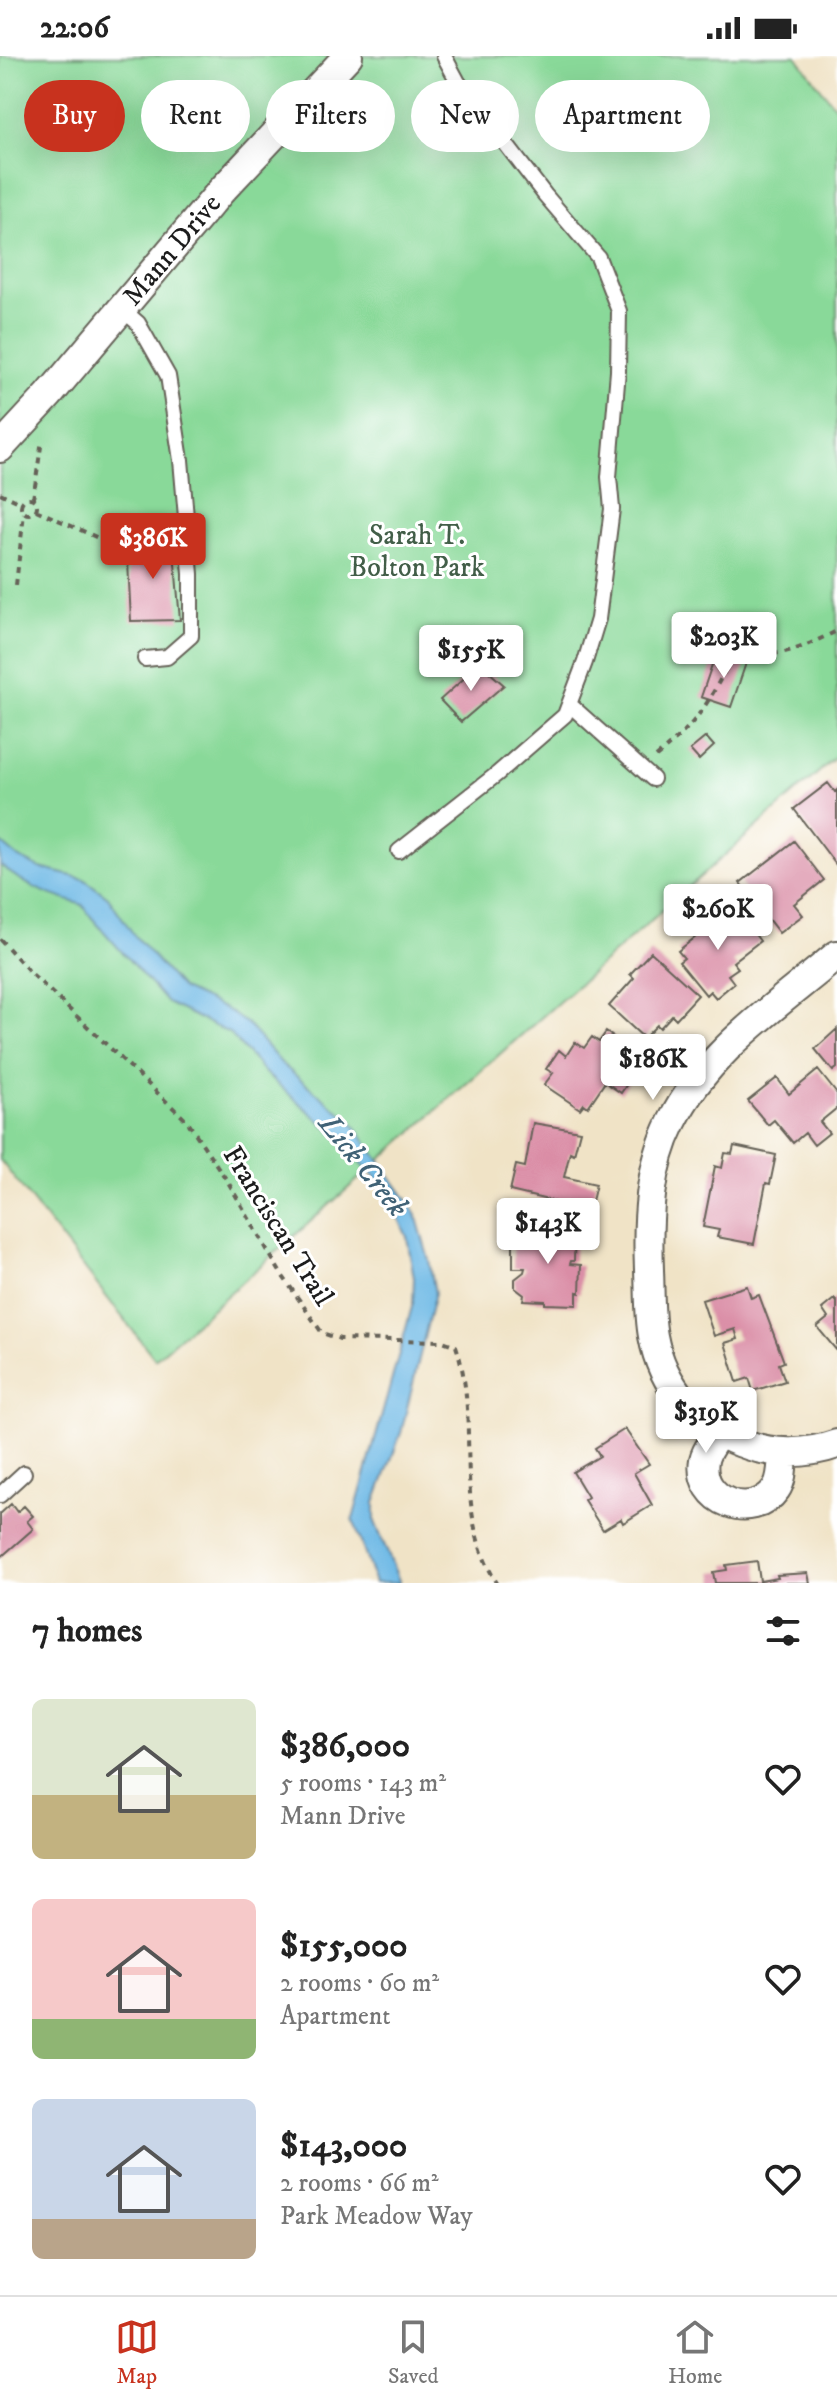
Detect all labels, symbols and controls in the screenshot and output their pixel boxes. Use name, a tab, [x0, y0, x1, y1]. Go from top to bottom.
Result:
text: 22:06	[40, 10, 109, 47]
chip: Buy	[24, 80, 125, 152]
chip: Rent	[141, 80, 250, 152]
chip: Filters	[266, 80, 395, 152]
chip: New	[411, 80, 519, 152]
chip: Apartment	[535, 80, 710, 152]
street label: Mann Drive	[115, 187, 229, 313]
pin: $386K	[97, 513, 209, 581]
park label: Sarah T. Bolton Park	[349, 518, 485, 585]
text: $386K	[119, 522, 187, 555]
pin: $203K	[668, 612, 780, 680]
text: $203K	[690, 621, 758, 654]
pin: $155K	[415, 625, 527, 693]
text: $155K	[437, 634, 505, 667]
pin: $260K	[662, 884, 774, 952]
text: $260K	[682, 893, 754, 926]
pin: $186K	[597, 1034, 709, 1102]
text: $186K	[619, 1043, 687, 1076]
water label: Lick Creek	[309, 1105, 416, 1225]
street label: Franciscan Trail	[215, 1140, 341, 1313]
pin: $143K	[492, 1198, 604, 1266]
text: $143K	[515, 1207, 581, 1240]
pin: $319K	[650, 1387, 762, 1455]
text: $319K	[674, 1396, 738, 1429]
icon: filters	[761, 1609, 805, 1653]
text: 7 homes	[32, 1610, 142, 1652]
text: $386,000	[280, 1725, 410, 1767]
icon: home	[96, 1731, 192, 1827]
icon: heart	[761, 1757, 805, 1801]
text: 5 rooms · 143 m²	[280, 1767, 446, 1800]
text: Mann Drive	[280, 1800, 405, 1833]
text: $155,000	[280, 1925, 408, 1967]
icon: home	[96, 1931, 192, 2027]
icon: heart	[761, 1957, 805, 2001]
text: 2 rooms · 60 m²	[280, 1967, 439, 2000]
text: Apartment	[280, 2000, 391, 2033]
text: $143,000	[280, 2125, 407, 2167]
icon: home	[96, 2131, 192, 2227]
icon: heart	[761, 2157, 805, 2201]
text: 2 rooms · 66 m²	[280, 2167, 439, 2200]
text: Park Meadow Way	[280, 2200, 473, 2233]
tab: Map	[115, 2315, 159, 2390]
tab: Saved	[388, 2315, 439, 2390]
tab: Home	[668, 2315, 722, 2390]

